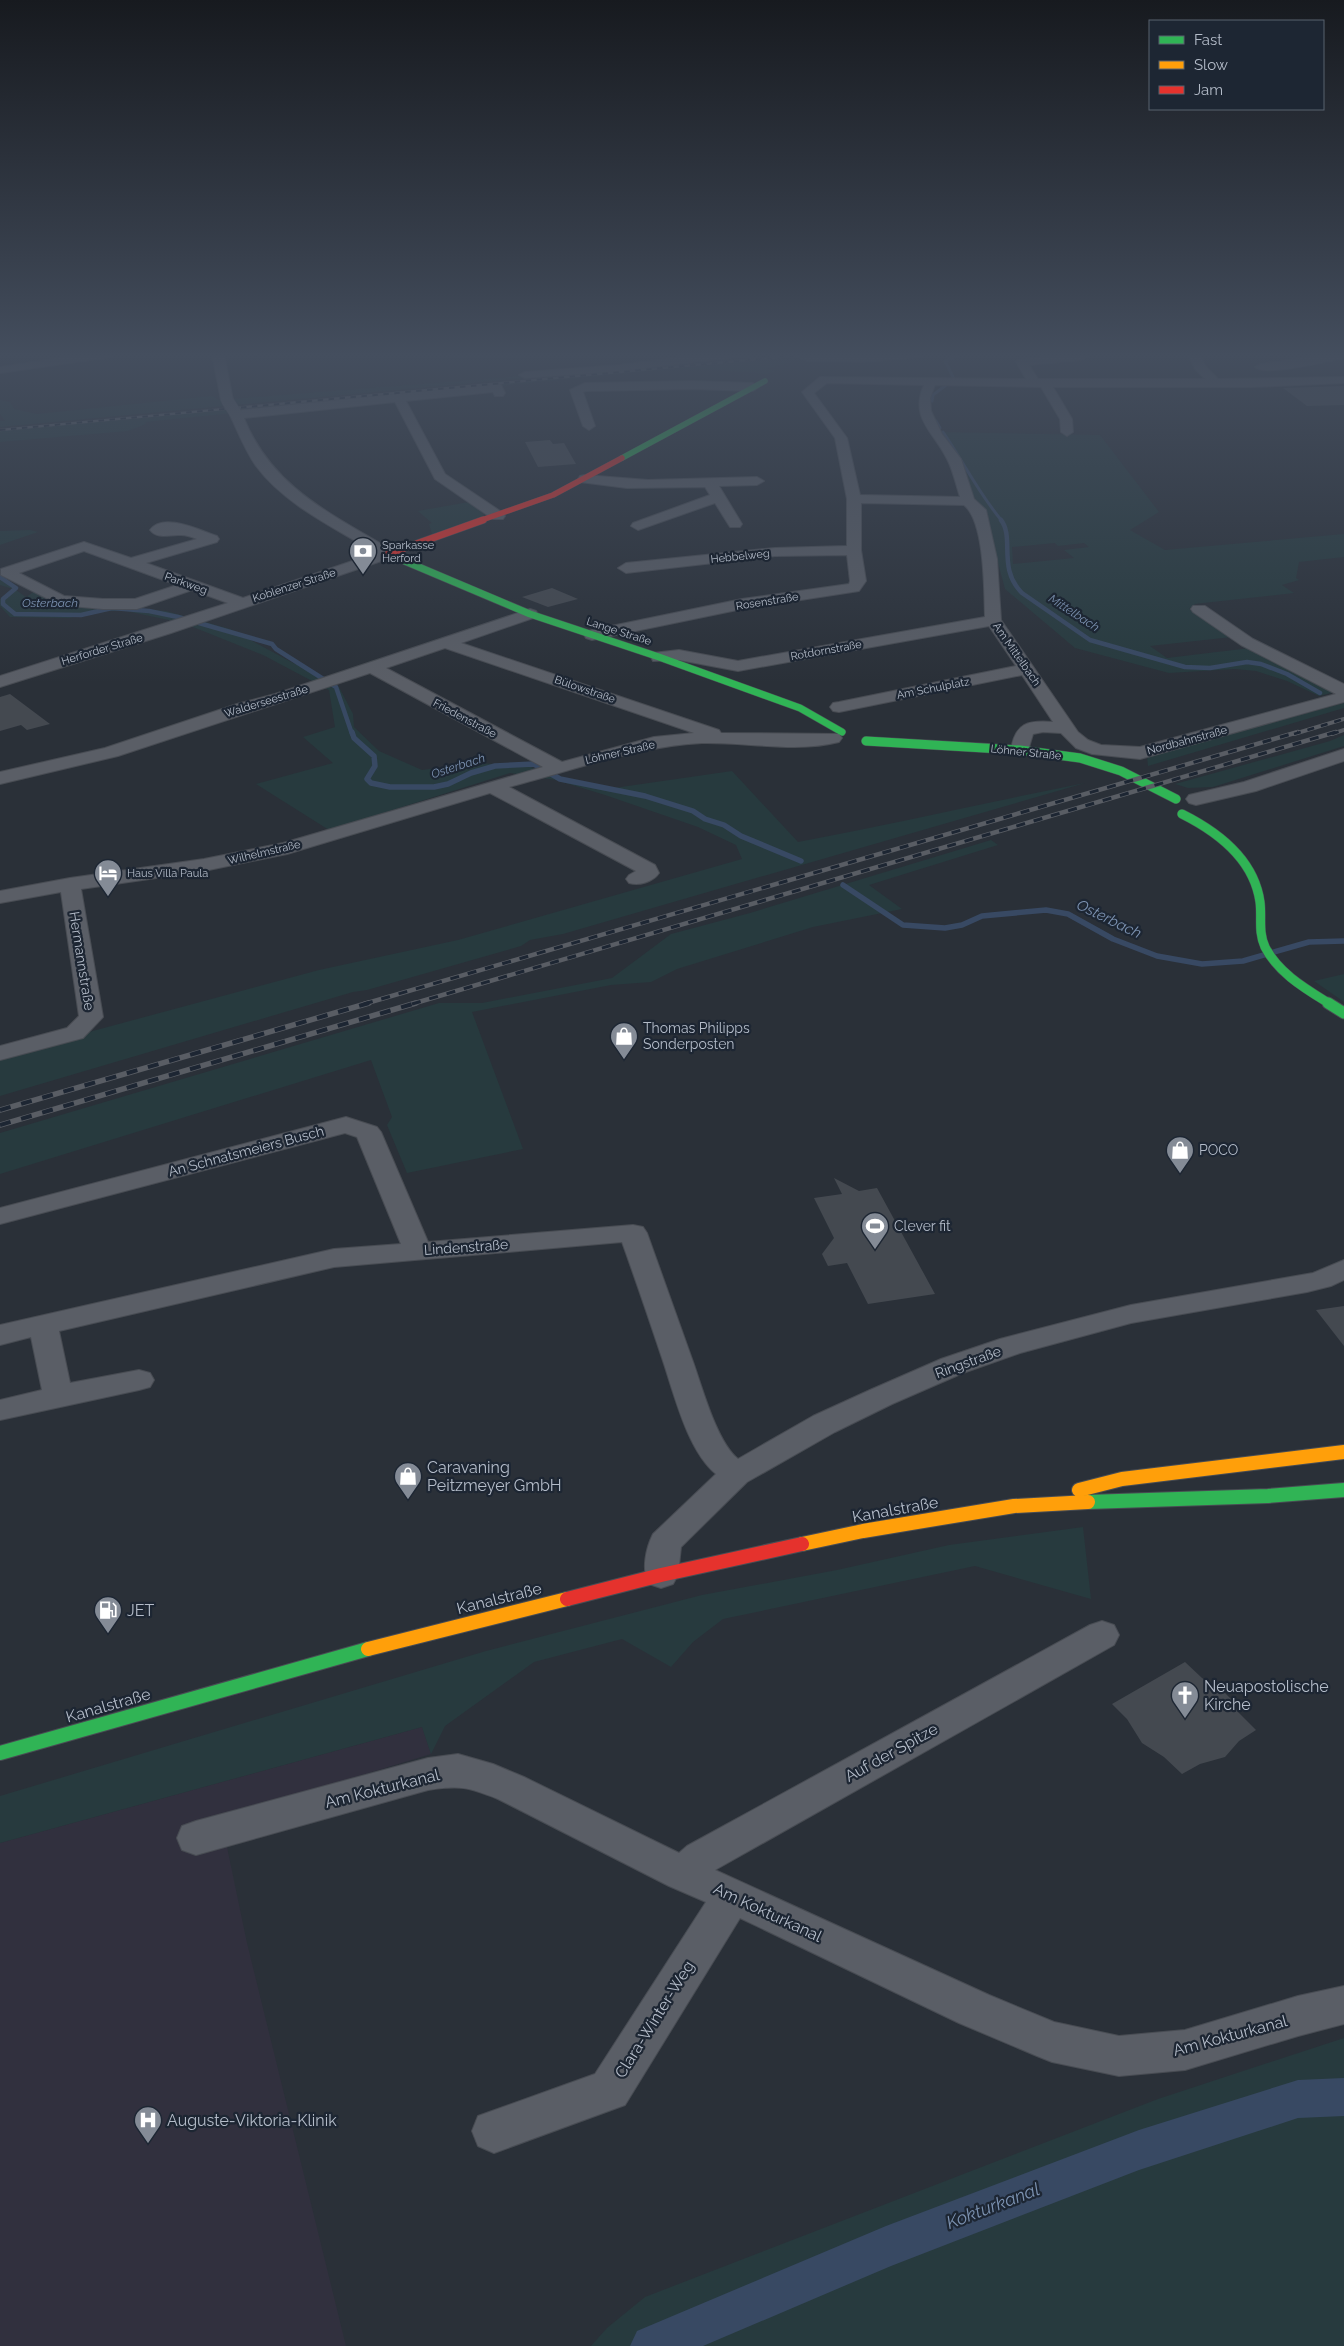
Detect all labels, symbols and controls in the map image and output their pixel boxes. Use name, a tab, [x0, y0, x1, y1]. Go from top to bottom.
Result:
legend	[1149, 20, 1324, 110]
text: Fast	[1194, 31, 1222, 49]
text: Slow	[1194, 56, 1228, 74]
text: Jam	[1194, 81, 1223, 99]
bank icon: Sparkasse Herford	[348, 536, 378, 575]
place label: Sparkasse Herford	[382, 539, 435, 565]
street label: Hebbelweg	[710, 547, 770, 566]
street label: Koblenzer Straße	[251, 566, 338, 605]
street label: Parkweg	[163, 570, 209, 597]
street label: Rosenstraße	[735, 590, 800, 613]
water label: Mittelbach	[1046, 592, 1102, 635]
water label: Osterbach	[22, 596, 78, 610]
street label: Lange Straße	[585, 615, 653, 648]
street label: Am Mittelbach	[990, 620, 1043, 688]
street label: Herforder Straße	[60, 631, 145, 668]
street label: Rotdornstraße	[789, 638, 863, 663]
street label: Bülowstraße	[553, 673, 617, 706]
street label: Am Schulplatz	[896, 675, 971, 702]
street label: Walderseestraße	[223, 682, 310, 720]
street label: Friedenstraße	[431, 696, 499, 741]
street label: Nordbahnstraße	[1146, 723, 1229, 757]
street label: Löhner Straße	[584, 738, 657, 767]
street label: Löhner Straße	[990, 742, 1063, 763]
water label: Osterbach	[429, 751, 487, 781]
street label: Wilhelmstraße	[226, 838, 302, 867]
hotel icon: Haus Villa Paula	[93, 858, 123, 897]
place label: Haus Villa Paula	[127, 867, 208, 880]
water label: Osterbach	[1074, 896, 1144, 942]
street label: Hermannstraße	[66, 910, 98, 1012]
place label: Thomas Philipps Sonderposten	[643, 1020, 750, 1052]
shop icon: Thomas Philipps Sonderposten	[609, 1021, 639, 1060]
street label: An Schnatsmeiers Busch	[166, 1122, 326, 1180]
shop icon: POCO	[1165, 1135, 1195, 1174]
place label: POCO	[1199, 1142, 1238, 1158]
sports icon: Clever fit	[860, 1211, 890, 1250]
place label: Clever fit	[894, 1218, 951, 1234]
street label: Lindenstraße	[423, 1236, 509, 1258]
street label: Ringstraße	[933, 1343, 1003, 1381]
place label: Caravaning Peitzmeyer GmbH	[427, 1458, 562, 1495]
shop icon: Caravaning Peitzmeyer GmbH	[393, 1461, 423, 1500]
street label: Kanalstraße	[851, 1493, 940, 1526]
street label: Kanalstraße	[455, 1579, 544, 1618]
fuel station icon: JET	[93, 1595, 123, 1634]
place label: JET	[127, 1601, 154, 1620]
place label: Neuapostolische Kirche	[1204, 1677, 1329, 1714]
church icon: Neuapostolische Kirche	[1170, 1680, 1200, 1719]
street label: Kanalstraße	[64, 1684, 153, 1727]
street label: Auf der Spitze	[841, 1719, 941, 1786]
street label: Am Kokturkanal	[323, 1765, 442, 1812]
street label: Am Kokturkanal	[711, 1879, 826, 1946]
street label: Clara-Winter-Weg	[611, 1957, 698, 2081]
street label: Am Kokturkanal	[1171, 2011, 1290, 2060]
hospital icon: Auguste-Viktoria-Klinik	[133, 2105, 163, 2144]
place label: Auguste-Viktoria-Klinik	[167, 2111, 337, 2130]
water label: Kokturkanal	[943, 2178, 1043, 2233]

